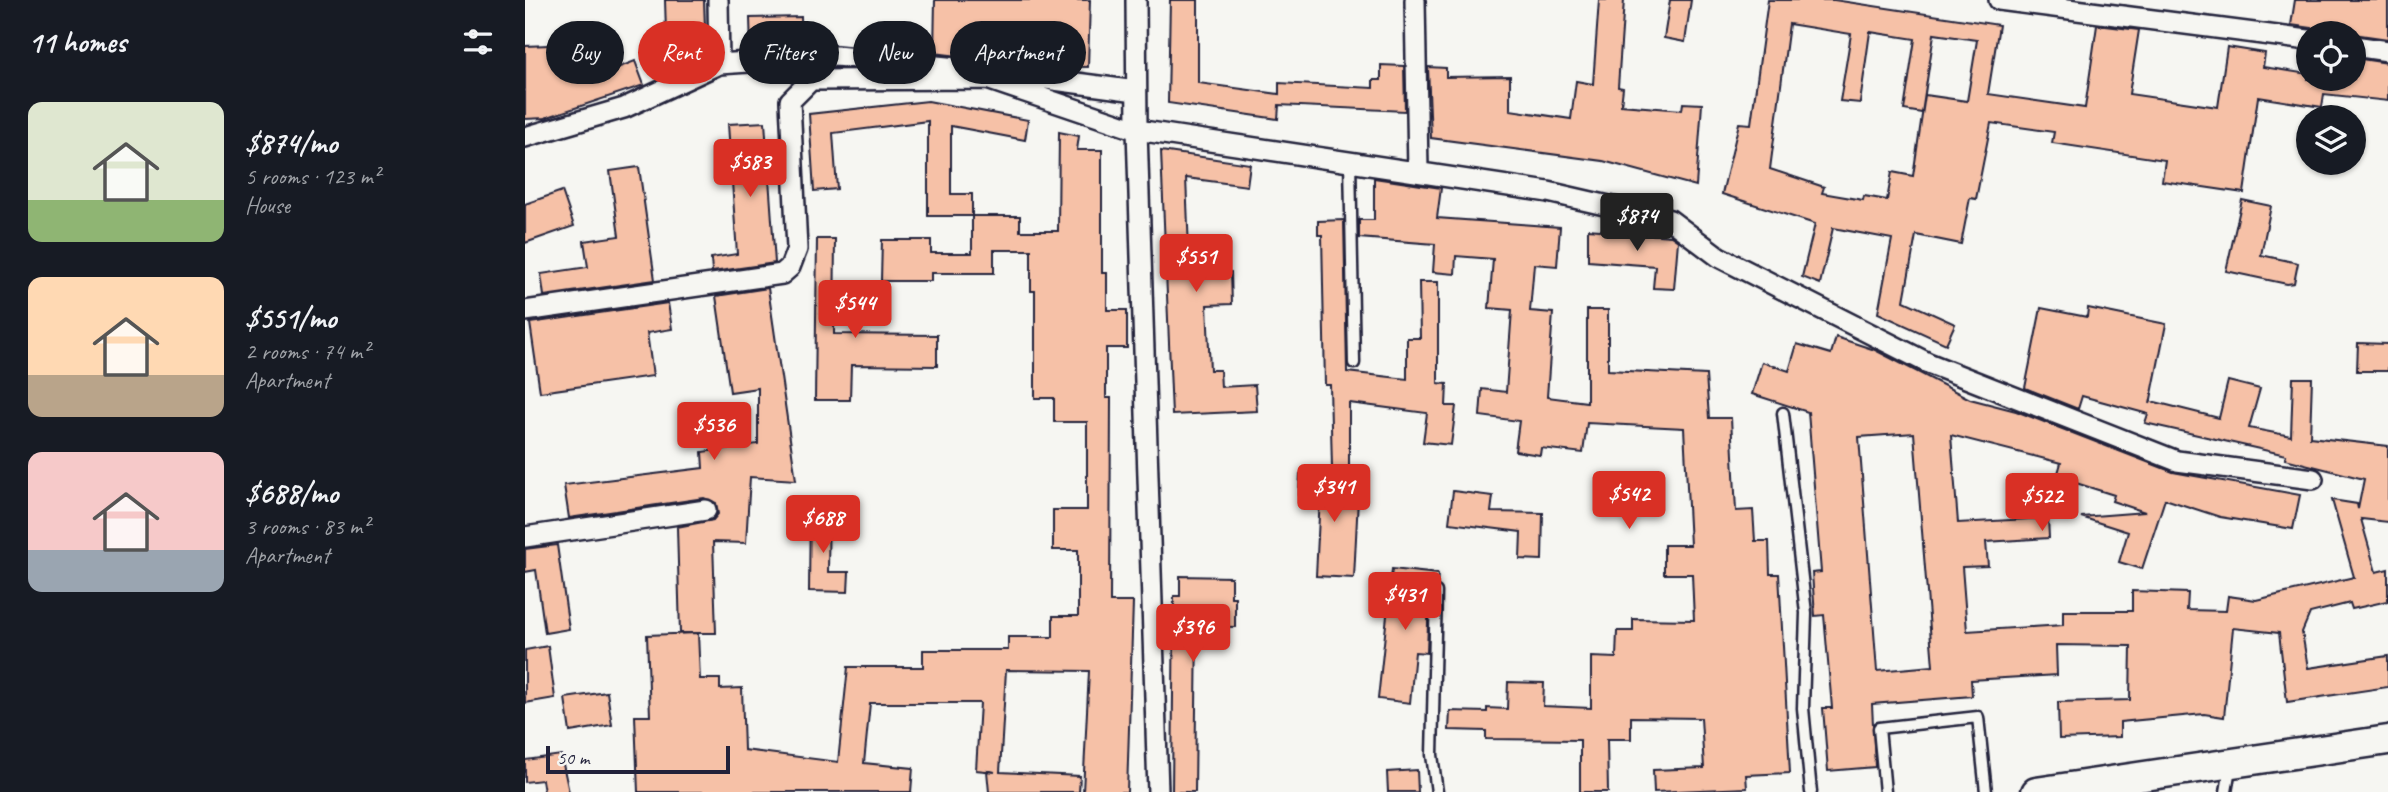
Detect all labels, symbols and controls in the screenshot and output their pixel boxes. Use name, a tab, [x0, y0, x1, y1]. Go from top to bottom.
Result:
chip: Buy	[546, 21, 624, 84]
chip: Rent	[638, 21, 725, 84]
chip: Filters	[739, 21, 839, 84]
chip: New	[853, 21, 936, 84]
chip: Apartment	[950, 21, 1086, 84]
map controls	[2296, 21, 2366, 175]
button: locate	[2296, 21, 2366, 91]
text: 11 homes	[28, 23, 126, 61]
icon: filters	[459, 23, 497, 61]
button: layers	[2296, 105, 2366, 175]
text: $874/mo	[245, 124, 337, 162]
icon: home	[84, 130, 168, 214]
pin: $583	[709, 140, 791, 199]
text: $583	[729, 147, 771, 176]
text: 5 rooms · 123 m²	[245, 162, 380, 191]
text: House	[245, 191, 290, 220]
pin: $874	[1596, 194, 1678, 253]
text: $874	[1616, 201, 1658, 230]
pin: $551	[1155, 234, 1237, 294]
text: $551	[1176, 242, 1216, 271]
pin: $544	[814, 280, 896, 340]
text: $544	[834, 288, 876, 317]
text: $551/mo	[245, 299, 336, 337]
icon: home	[84, 305, 168, 389]
text: 2 rooms · 74 m²	[245, 337, 369, 366]
text: Apartment	[245, 366, 330, 395]
pin: $536	[673, 402, 755, 462]
text: $536	[693, 410, 735, 439]
pin: $341	[1293, 464, 1375, 524]
text: $341	[1313, 472, 1355, 501]
pin: $542	[1588, 472, 1670, 531]
text: $688/mo	[245, 474, 338, 512]
pin: $522	[2001, 474, 2083, 533]
text: $542	[1608, 479, 1650, 508]
icon: home	[84, 480, 168, 564]
text: $522	[2021, 481, 2063, 510]
pin: $688	[782, 496, 864, 555]
text: $688	[802, 503, 844, 532]
text: 3 rooms · 83 m²	[245, 512, 369, 541]
text: Apartment	[245, 541, 330, 570]
pin: $431	[1364, 572, 1446, 632]
text: $431	[1384, 580, 1426, 609]
pin: $396	[1152, 604, 1234, 664]
text: $396	[1172, 612, 1214, 641]
scale bar	[546, 743, 730, 775]
text: 50 m	[557, 746, 589, 770]

